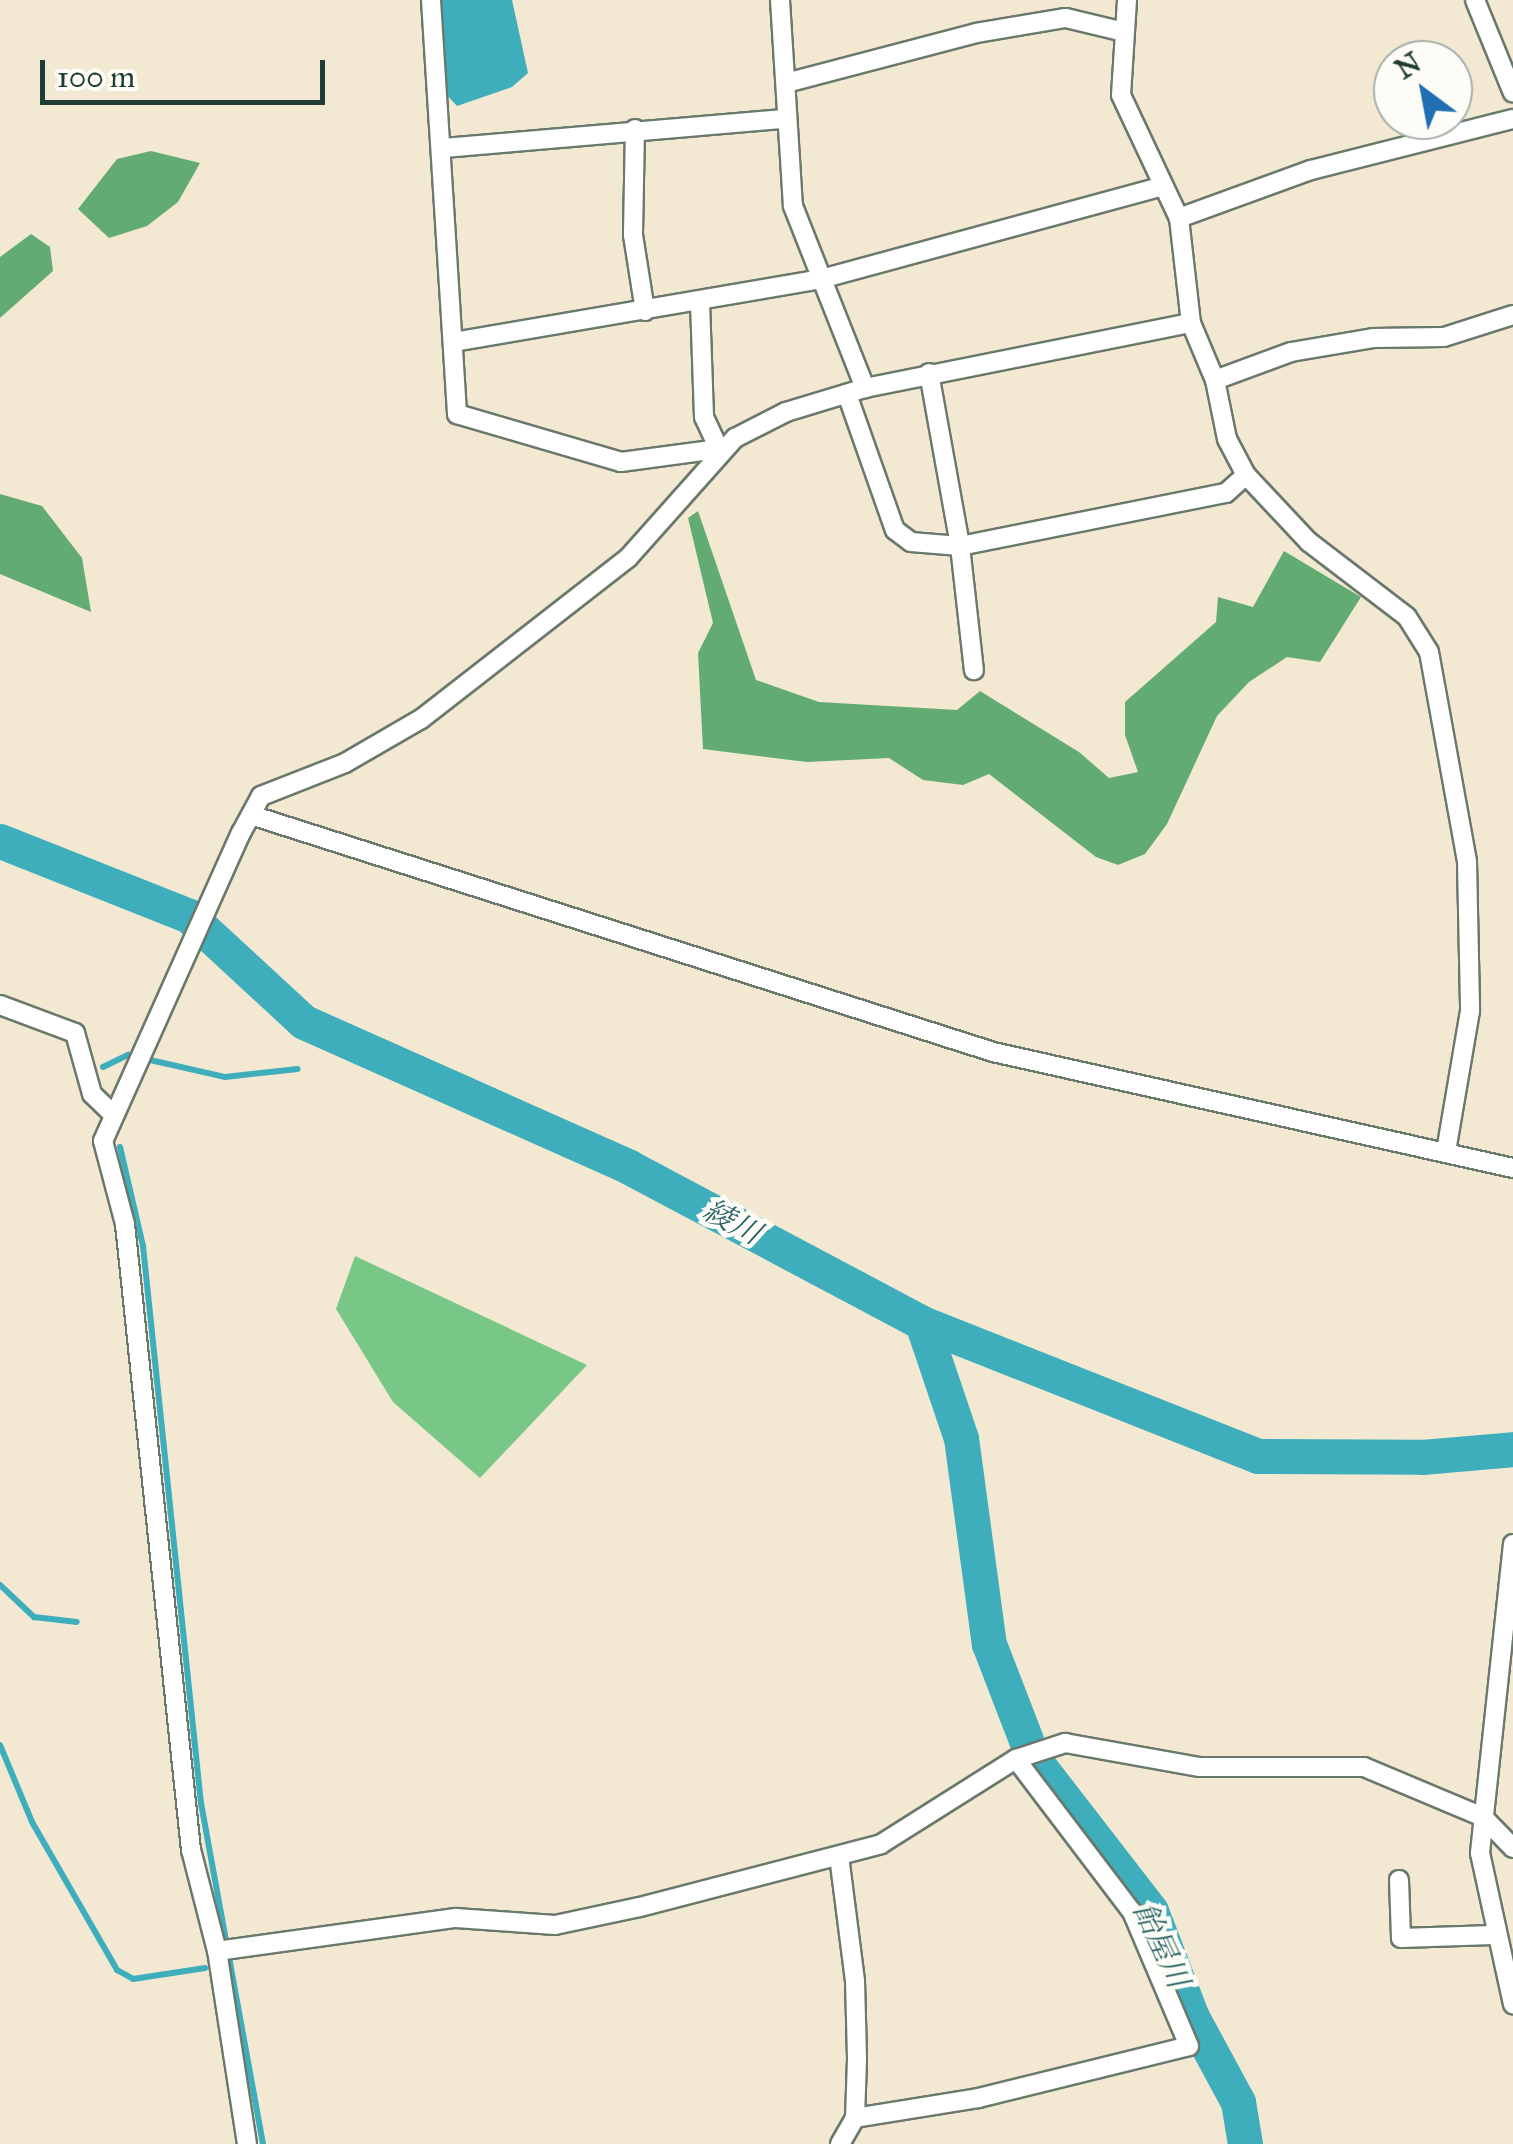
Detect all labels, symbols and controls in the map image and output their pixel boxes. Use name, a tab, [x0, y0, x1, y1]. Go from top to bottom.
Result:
scale bar	[45, 40, 330, 102]
north arrow	[1373, 40, 1473, 140]
text: N	[1389, 45, 1427, 87]
text: 100 m	[57, 59, 135, 95]
water label: 綾川	[697, 1192, 767, 1252]
water label: 飴屋川	[1126, 1897, 1196, 1993]

